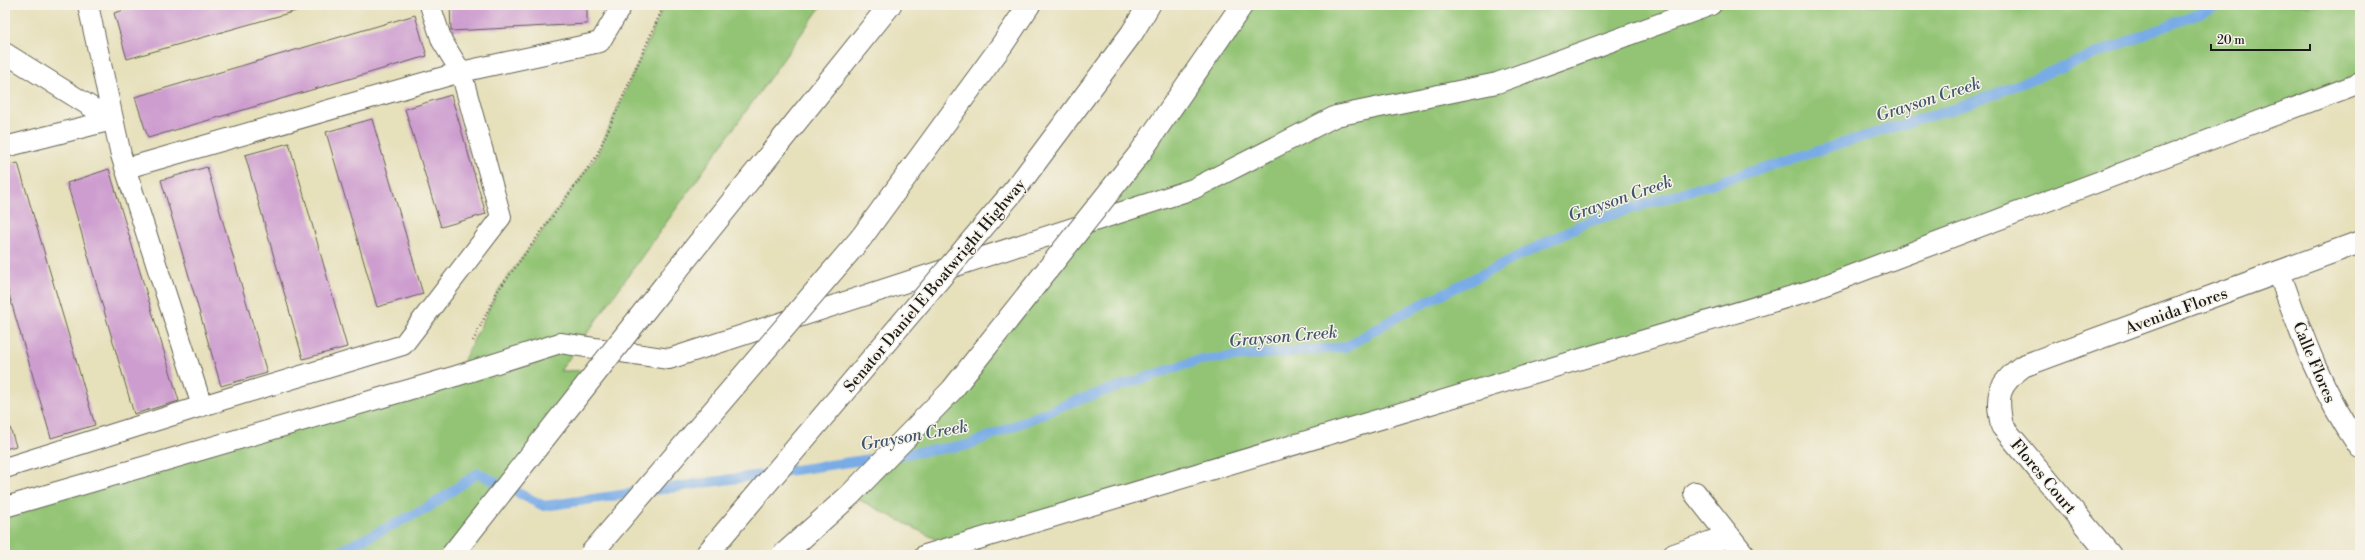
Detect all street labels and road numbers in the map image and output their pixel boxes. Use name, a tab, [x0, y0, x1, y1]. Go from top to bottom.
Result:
street label: Senator Daniel E Boatwright Highway	[840, 175, 1030, 396]
street label: Avenida Flores	[2122, 283, 2230, 339]
street label: Calle Flores	[2288, 319, 2340, 406]
street label: Flores Court	[2006, 435, 2081, 518]

